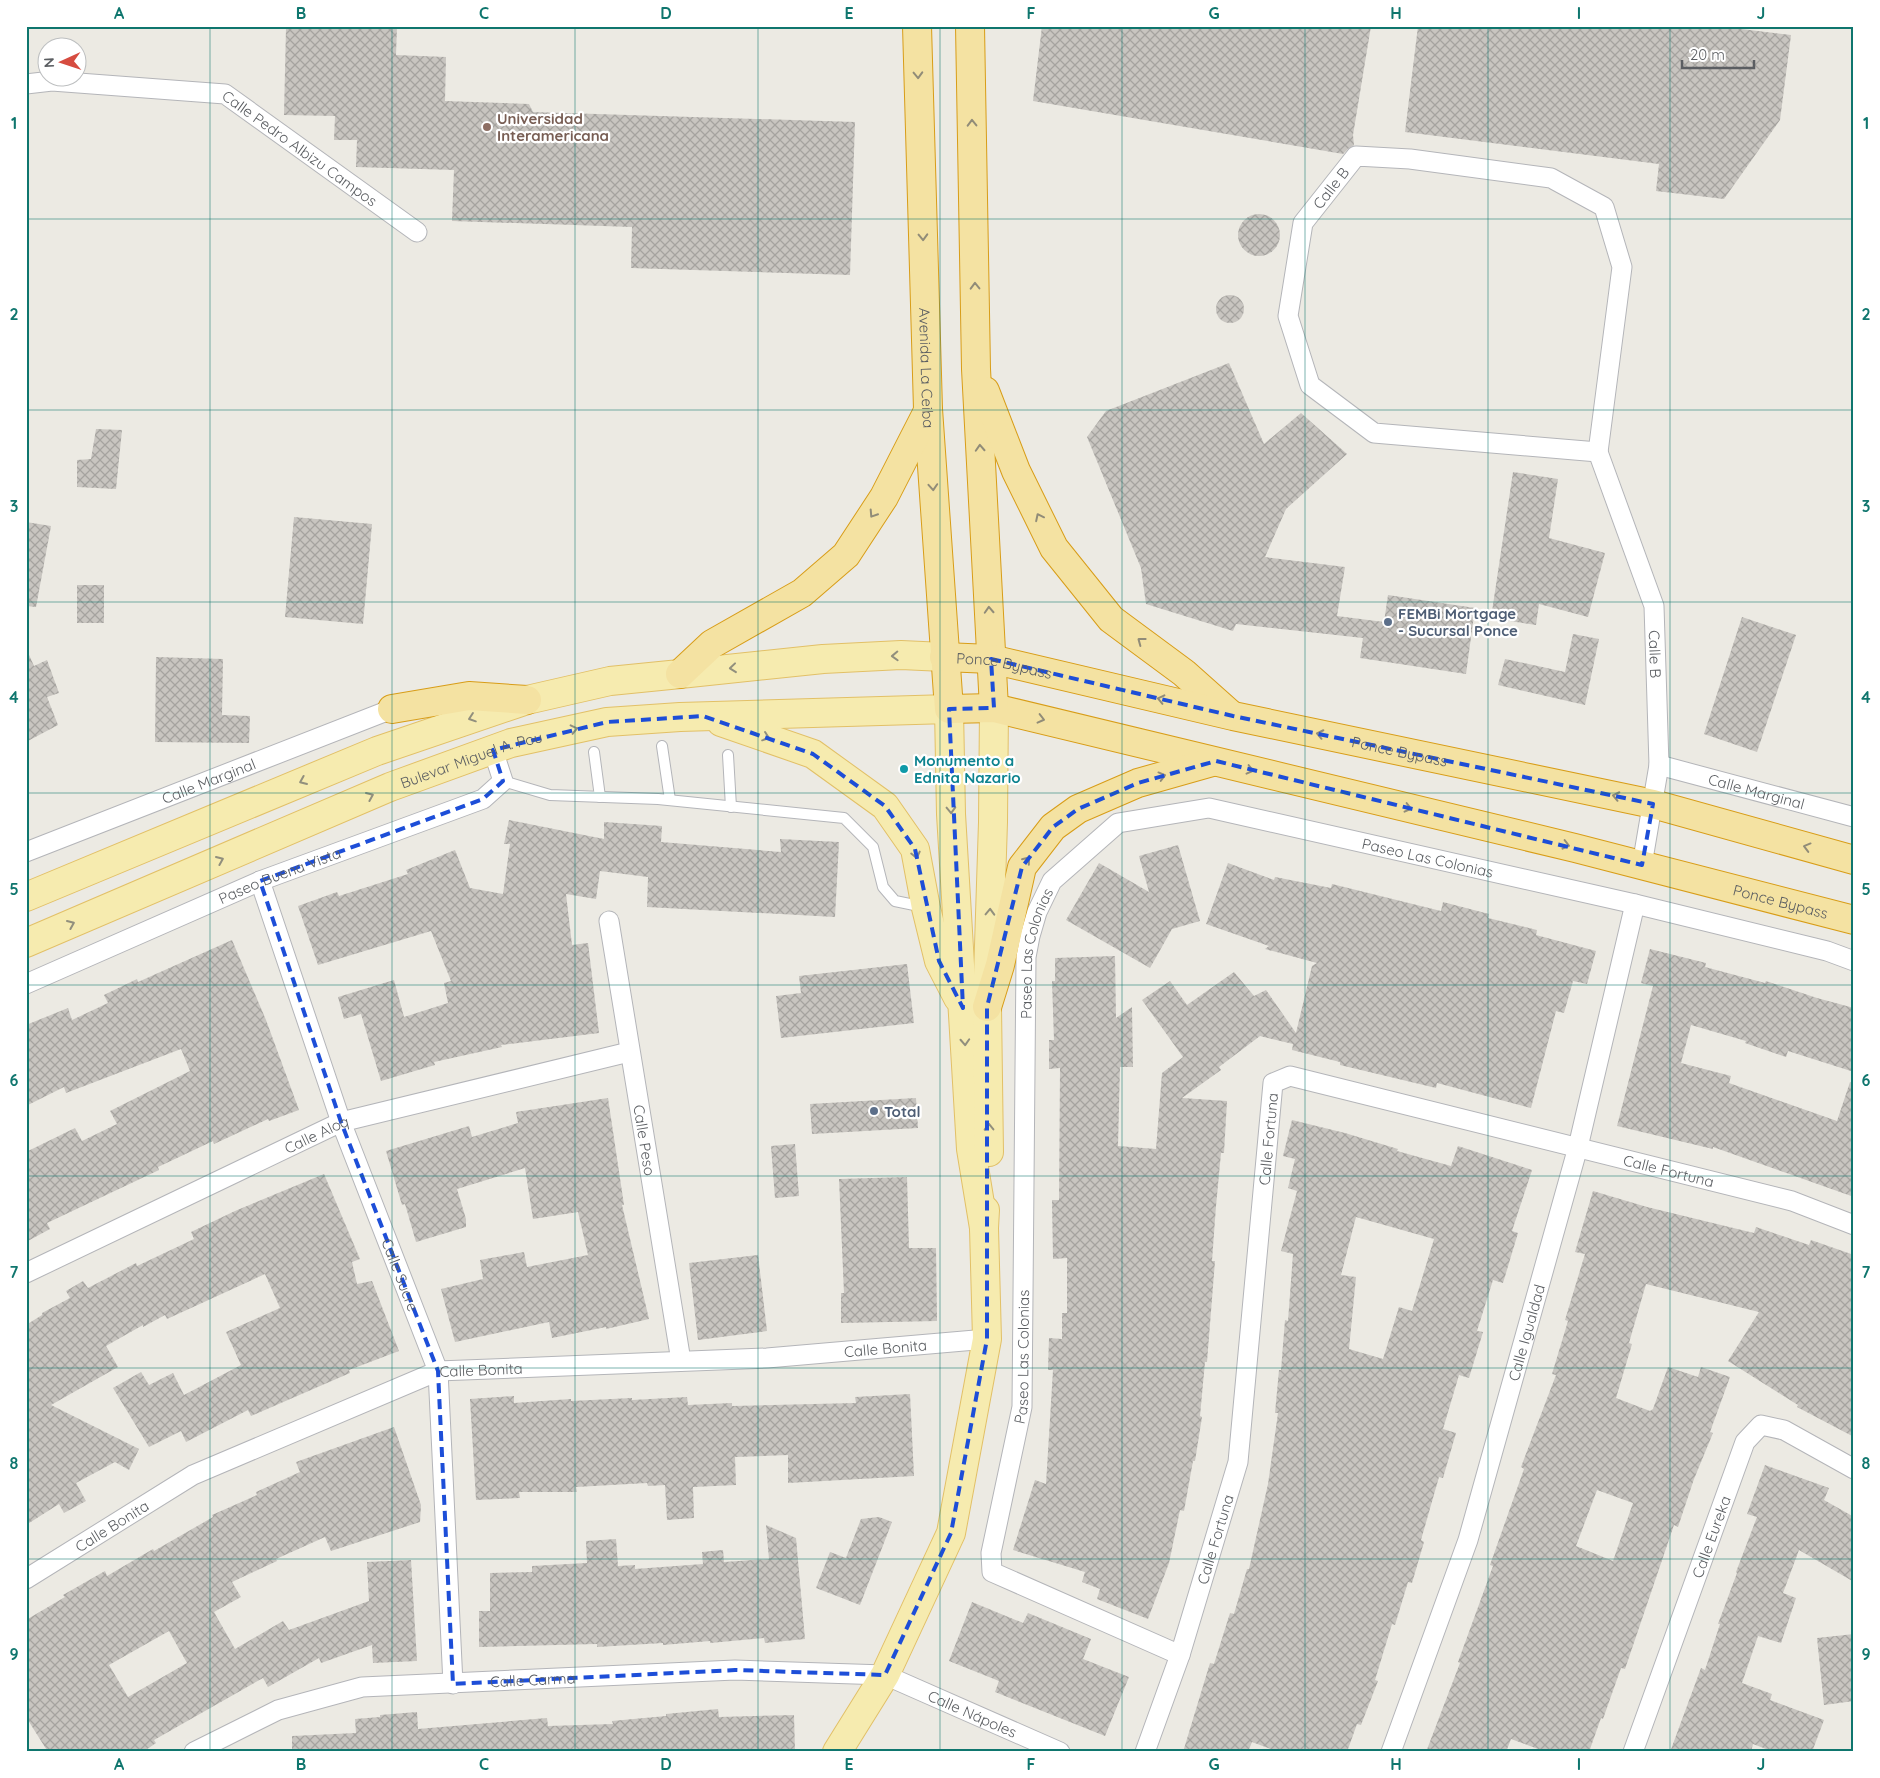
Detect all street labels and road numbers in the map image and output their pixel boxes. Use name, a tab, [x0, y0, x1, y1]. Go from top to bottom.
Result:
street label: Calle Pedro Albizu Campos	[219, 86, 381, 210]
street label: Calle B	[1309, 163, 1353, 213]
street label: Avenida La Ceiba	[916, 307, 939, 429]
street label: Calle B	[1645, 630, 1666, 679]
street label: Ponce Bypass	[956, 648, 1054, 683]
street label: Bulevar Miguel A. Pou	[397, 727, 544, 792]
street label: Ponce Bypass	[1350, 732, 1449, 770]
street label: Calle Marginal	[159, 754, 258, 808]
street label: Calle Marginal	[1706, 769, 1807, 813]
street label: Paseo Las Colonias	[1360, 833, 1495, 881]
street label: Paseo Buena Vista	[215, 843, 343, 908]
street label: Ponce Bypass	[1731, 880, 1830, 922]
street label: Paseo Las Colonias	[1016, 885, 1057, 1019]
street label: Calle Fortuna	[1254, 1092, 1282, 1186]
street label: Calle Peso	[630, 1103, 660, 1177]
street label: Calle Aloq	[281, 1111, 350, 1157]
street label: Calle Fortuna	[1621, 1150, 1716, 1191]
street label: Calle Sucre	[378, 1235, 423, 1314]
street label: Calle Igualdad	[1504, 1282, 1549, 1383]
street label: Paseo Las Colonias	[1009, 1290, 1033, 1425]
street label: Calle Bonita	[843, 1335, 928, 1361]
street label: Calle Bonita	[439, 1358, 523, 1380]
street label: Calle Fortuna	[1192, 1492, 1237, 1586]
street label: Calle Eureka	[1687, 1493, 1734, 1580]
street label: Calle Bonita	[71, 1496, 152, 1556]
street label: Calle Carma	[490, 1668, 576, 1691]
street label: Calle Nápoles	[925, 1686, 1020, 1741]

